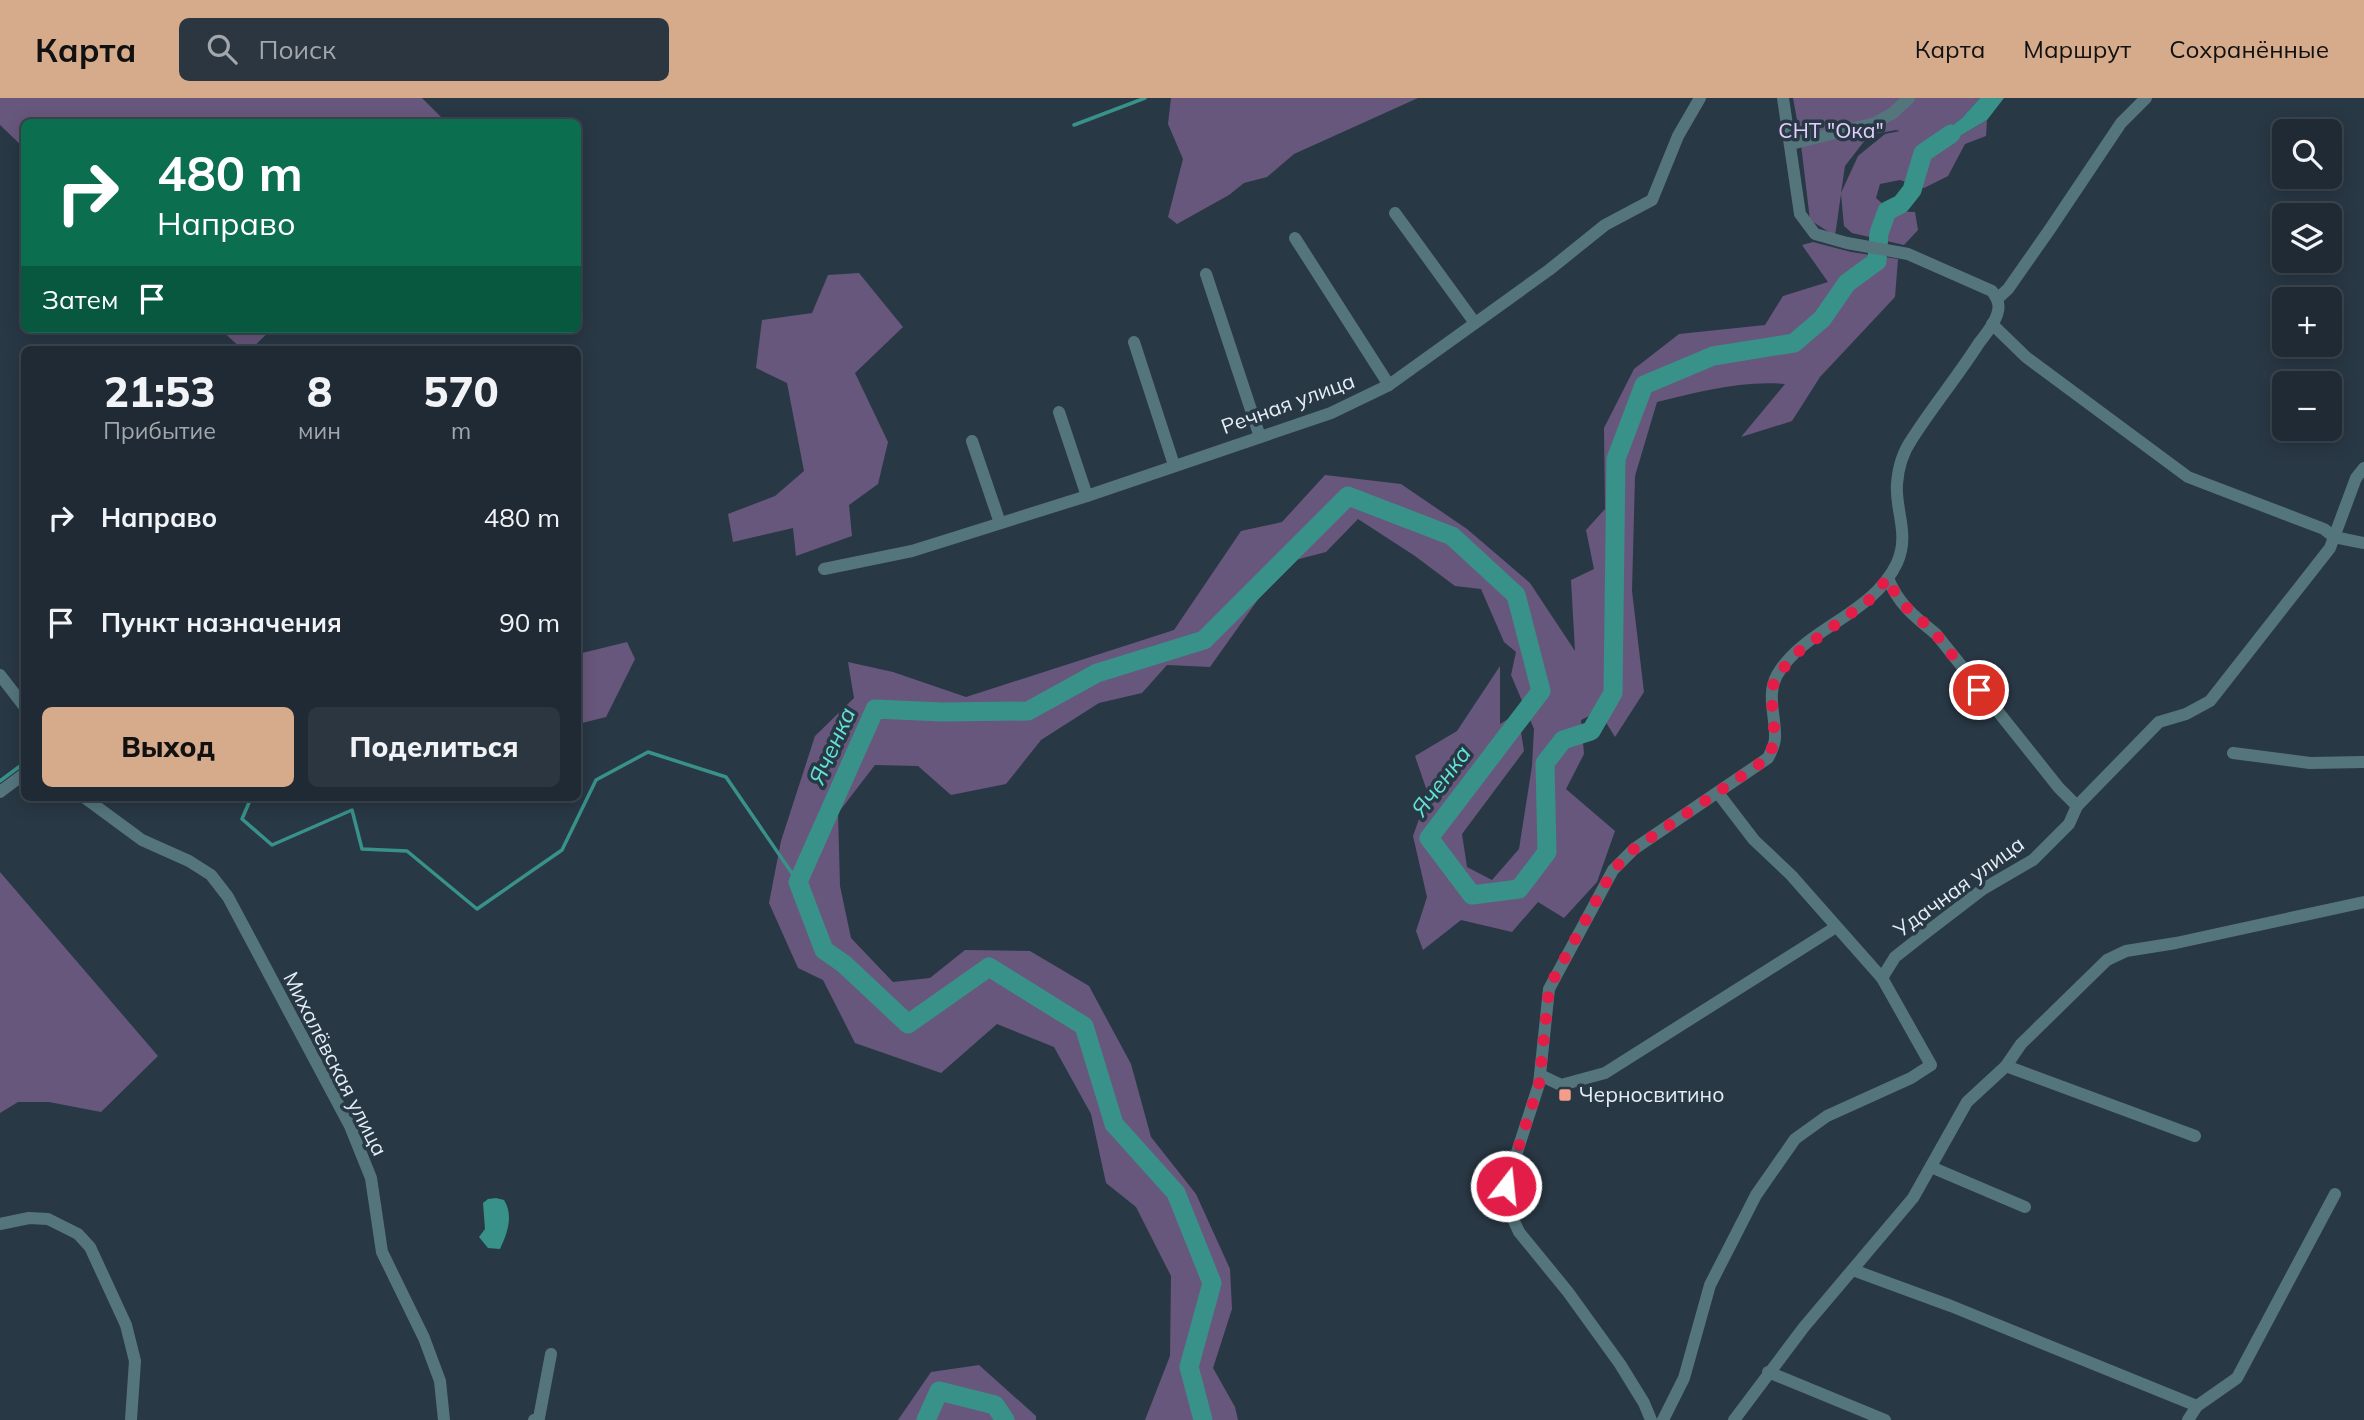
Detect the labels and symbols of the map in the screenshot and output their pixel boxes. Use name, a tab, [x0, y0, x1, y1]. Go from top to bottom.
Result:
park label: СНТ "Ока"	[1778, 117, 1884, 143]
street label: Речная улица	[1217, 367, 1358, 439]
pin	[1949, 660, 2009, 720]
water label: Яченка	[801, 703, 861, 790]
water label: Яченка	[1404, 739, 1477, 823]
street label: Удачная улица	[1887, 830, 2029, 943]
street label: Михалёвская улица	[278, 967, 394, 1160]
place label: Черносвитино	[1579, 1081, 1724, 1107]
marker: Черносвитино	[1557, 1087, 1573, 1103]
position arrow	[1469, 1149, 1543, 1223]

